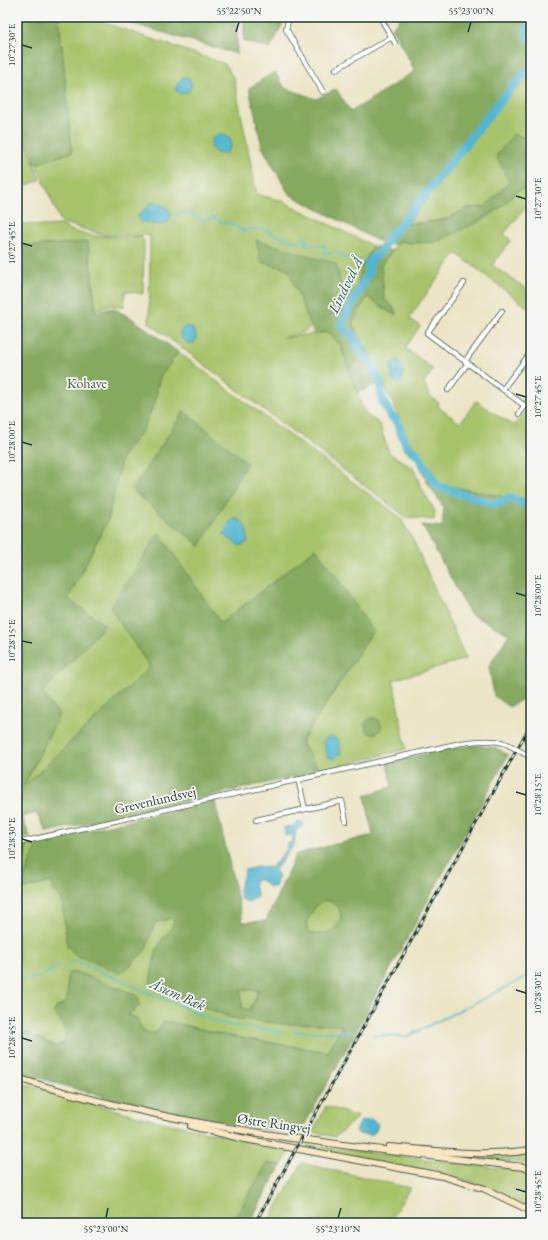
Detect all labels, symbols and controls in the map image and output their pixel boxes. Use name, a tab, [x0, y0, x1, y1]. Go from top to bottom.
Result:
text: 55°22'50"N	[217, 4, 262, 17]
text: 55°23'00"N	[449, 4, 494, 17]
text: 10°27'30"E	[5, 23, 18, 66]
text: 10°27'30"E	[531, 177, 544, 220]
text: 10°27'45"E	[5, 221, 18, 264]
water label: Lindved Å	[323, 253, 367, 317]
park label: Kohave	[67, 374, 108, 392]
text: 10°27'45"E	[531, 375, 544, 418]
text: 10°28'00"E	[5, 420, 18, 463]
text: 10°28'00"E	[531, 574, 544, 617]
text: 10°28'15"E	[5, 619, 18, 662]
text: 10°28'15"E	[531, 773, 544, 816]
street label: Grevenlundsvej	[112, 782, 198, 818]
text: 10°28'30"E	[5, 817, 18, 860]
text: 10°28'30"E	[531, 971, 544, 1014]
water label: Åsum Bæk	[146, 973, 209, 1015]
text: 10°28'45"E	[5, 1016, 18, 1059]
street label: Østre Ringvej	[236, 1109, 312, 1137]
text: 10°28'45"E	[531, 1170, 544, 1213]
text: 55°23'00"N	[84, 1222, 129, 1235]
text: 55°23'10"N	[316, 1222, 361, 1235]

